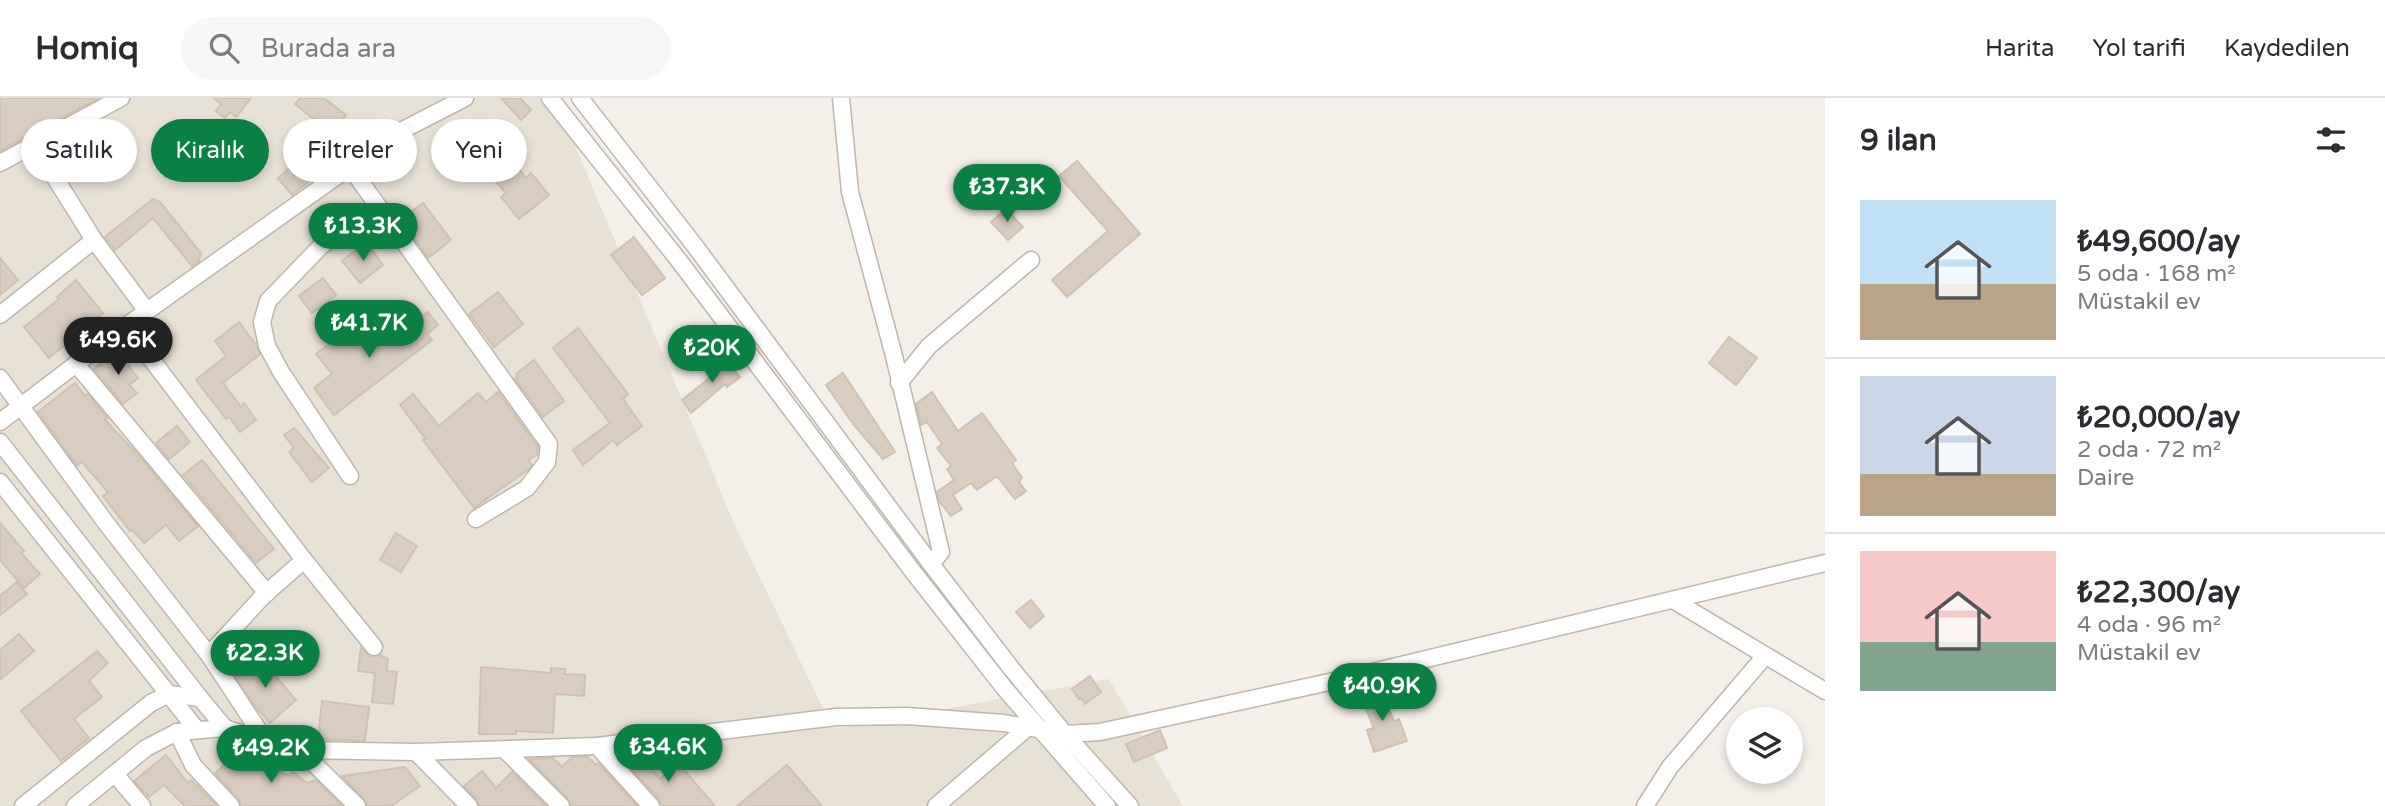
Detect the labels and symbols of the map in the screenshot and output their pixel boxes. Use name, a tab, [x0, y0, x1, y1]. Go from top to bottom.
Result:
pin: ₺37.3K	[950, 164, 1064, 224]
pin: ₺13.3K	[306, 204, 420, 263]
pin: ₺41.7K	[312, 300, 426, 360]
pin: ₺49.6K	[61, 317, 175, 377]
pin: ₺20K	[671, 326, 753, 385]
pin: ₺22.3K	[208, 630, 322, 690]
pin: ₺40.9K	[1325, 664, 1439, 723]
pin: ₺34.6K	[611, 724, 725, 784]
pin: ₺49.2K	[214, 726, 328, 785]

